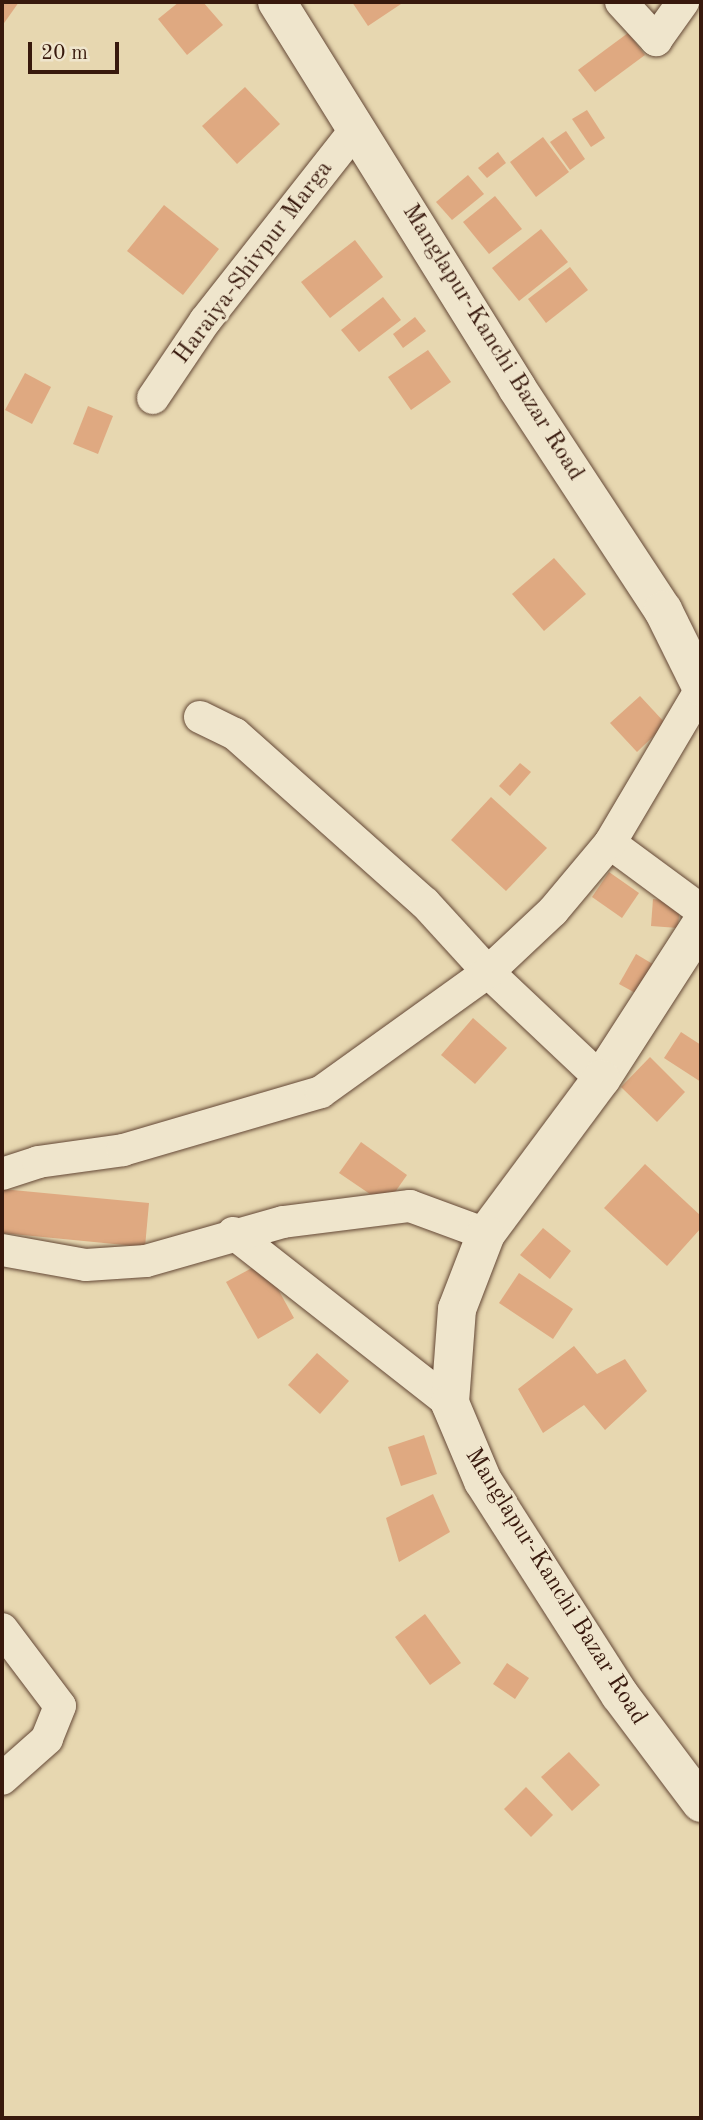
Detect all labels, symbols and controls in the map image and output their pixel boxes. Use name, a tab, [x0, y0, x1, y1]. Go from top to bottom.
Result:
scale bar	[32, 28, 122, 72]
text: 20 m	[41, 43, 88, 64]
street label: Haraiya-Shivpur Marga	[168, 156, 340, 370]
street label: Manglapur-Kanchi Bazar Road	[395, 199, 589, 487]
street label: Manglapur-Kanchi Bazar Road	[458, 1443, 652, 1731]

